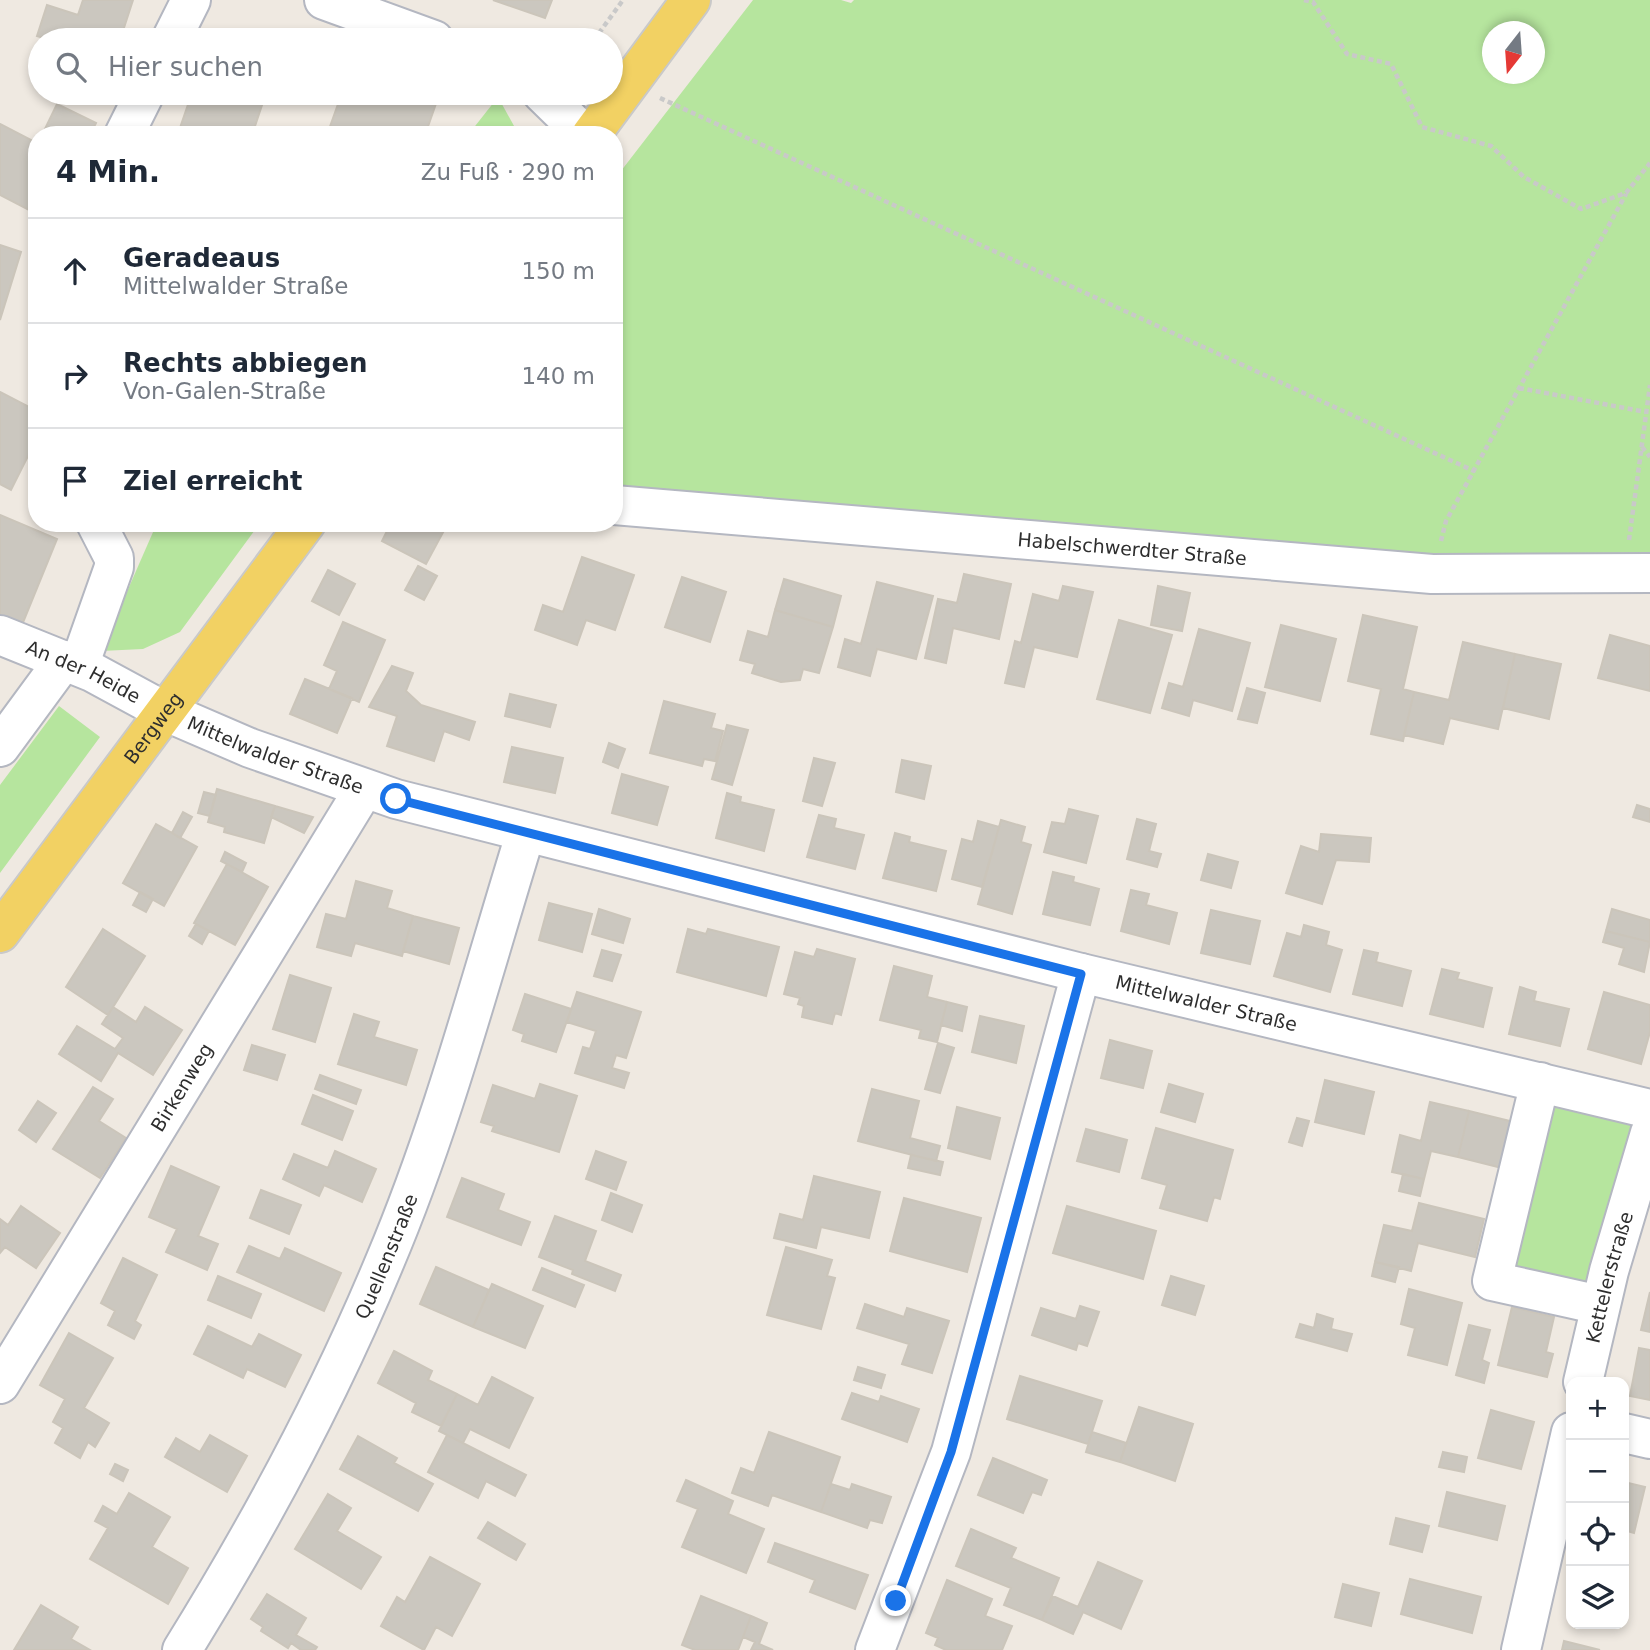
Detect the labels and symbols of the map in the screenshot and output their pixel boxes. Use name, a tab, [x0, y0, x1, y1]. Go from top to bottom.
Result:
north arrow	[1482, 21, 1545, 84]
street label: Habelschwerdter Straße	[1017, 528, 1248, 569]
street label: An der Heide	[23, 636, 144, 707]
street label: Bergweg	[119, 688, 187, 768]
street label: Mittelwalder Straße	[184, 711, 366, 798]
route start	[380, 783, 411, 814]
street label: Mittelwalder Straße	[1113, 971, 1300, 1035]
street label: Birkenweg	[146, 1039, 217, 1135]
street label: Quellenstraße	[350, 1191, 422, 1322]
street label: Kettelerstraße	[1582, 1209, 1637, 1345]
route end	[880, 1585, 911, 1616]

